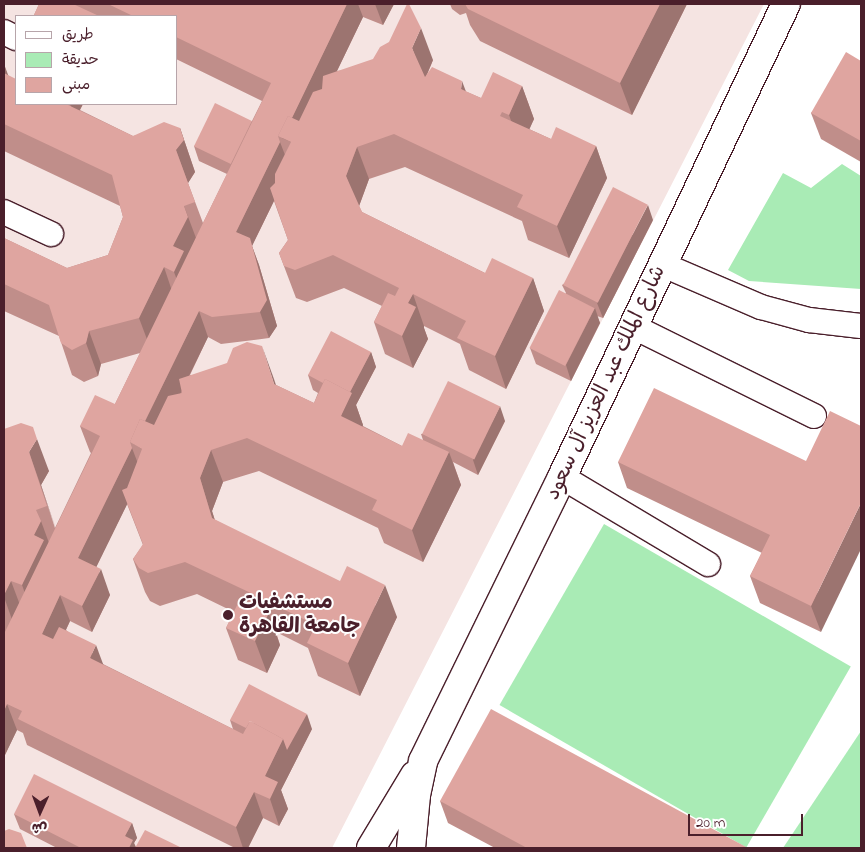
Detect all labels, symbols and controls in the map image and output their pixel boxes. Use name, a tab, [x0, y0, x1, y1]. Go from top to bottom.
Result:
legend	[15, 15, 178, 105]
text: طريق	[62, 24, 94, 46]
text: حديقة	[62, 49, 99, 71]
text: مبنى	[62, 74, 90, 96]
street label: شارع الملك عبد العزيز آل سعود	[540, 262, 672, 504]
place label: مستشفيات جامعة القاهرة	[239, 590, 360, 640]
marker: مستشفيات جامعة القاهرة	[221, 608, 235, 622]
north arrow	[15, 787, 65, 837]
scale bar	[690, 804, 805, 836]
text: 20 m	[696, 812, 725, 834]
text: ش	[31, 817, 48, 838]

